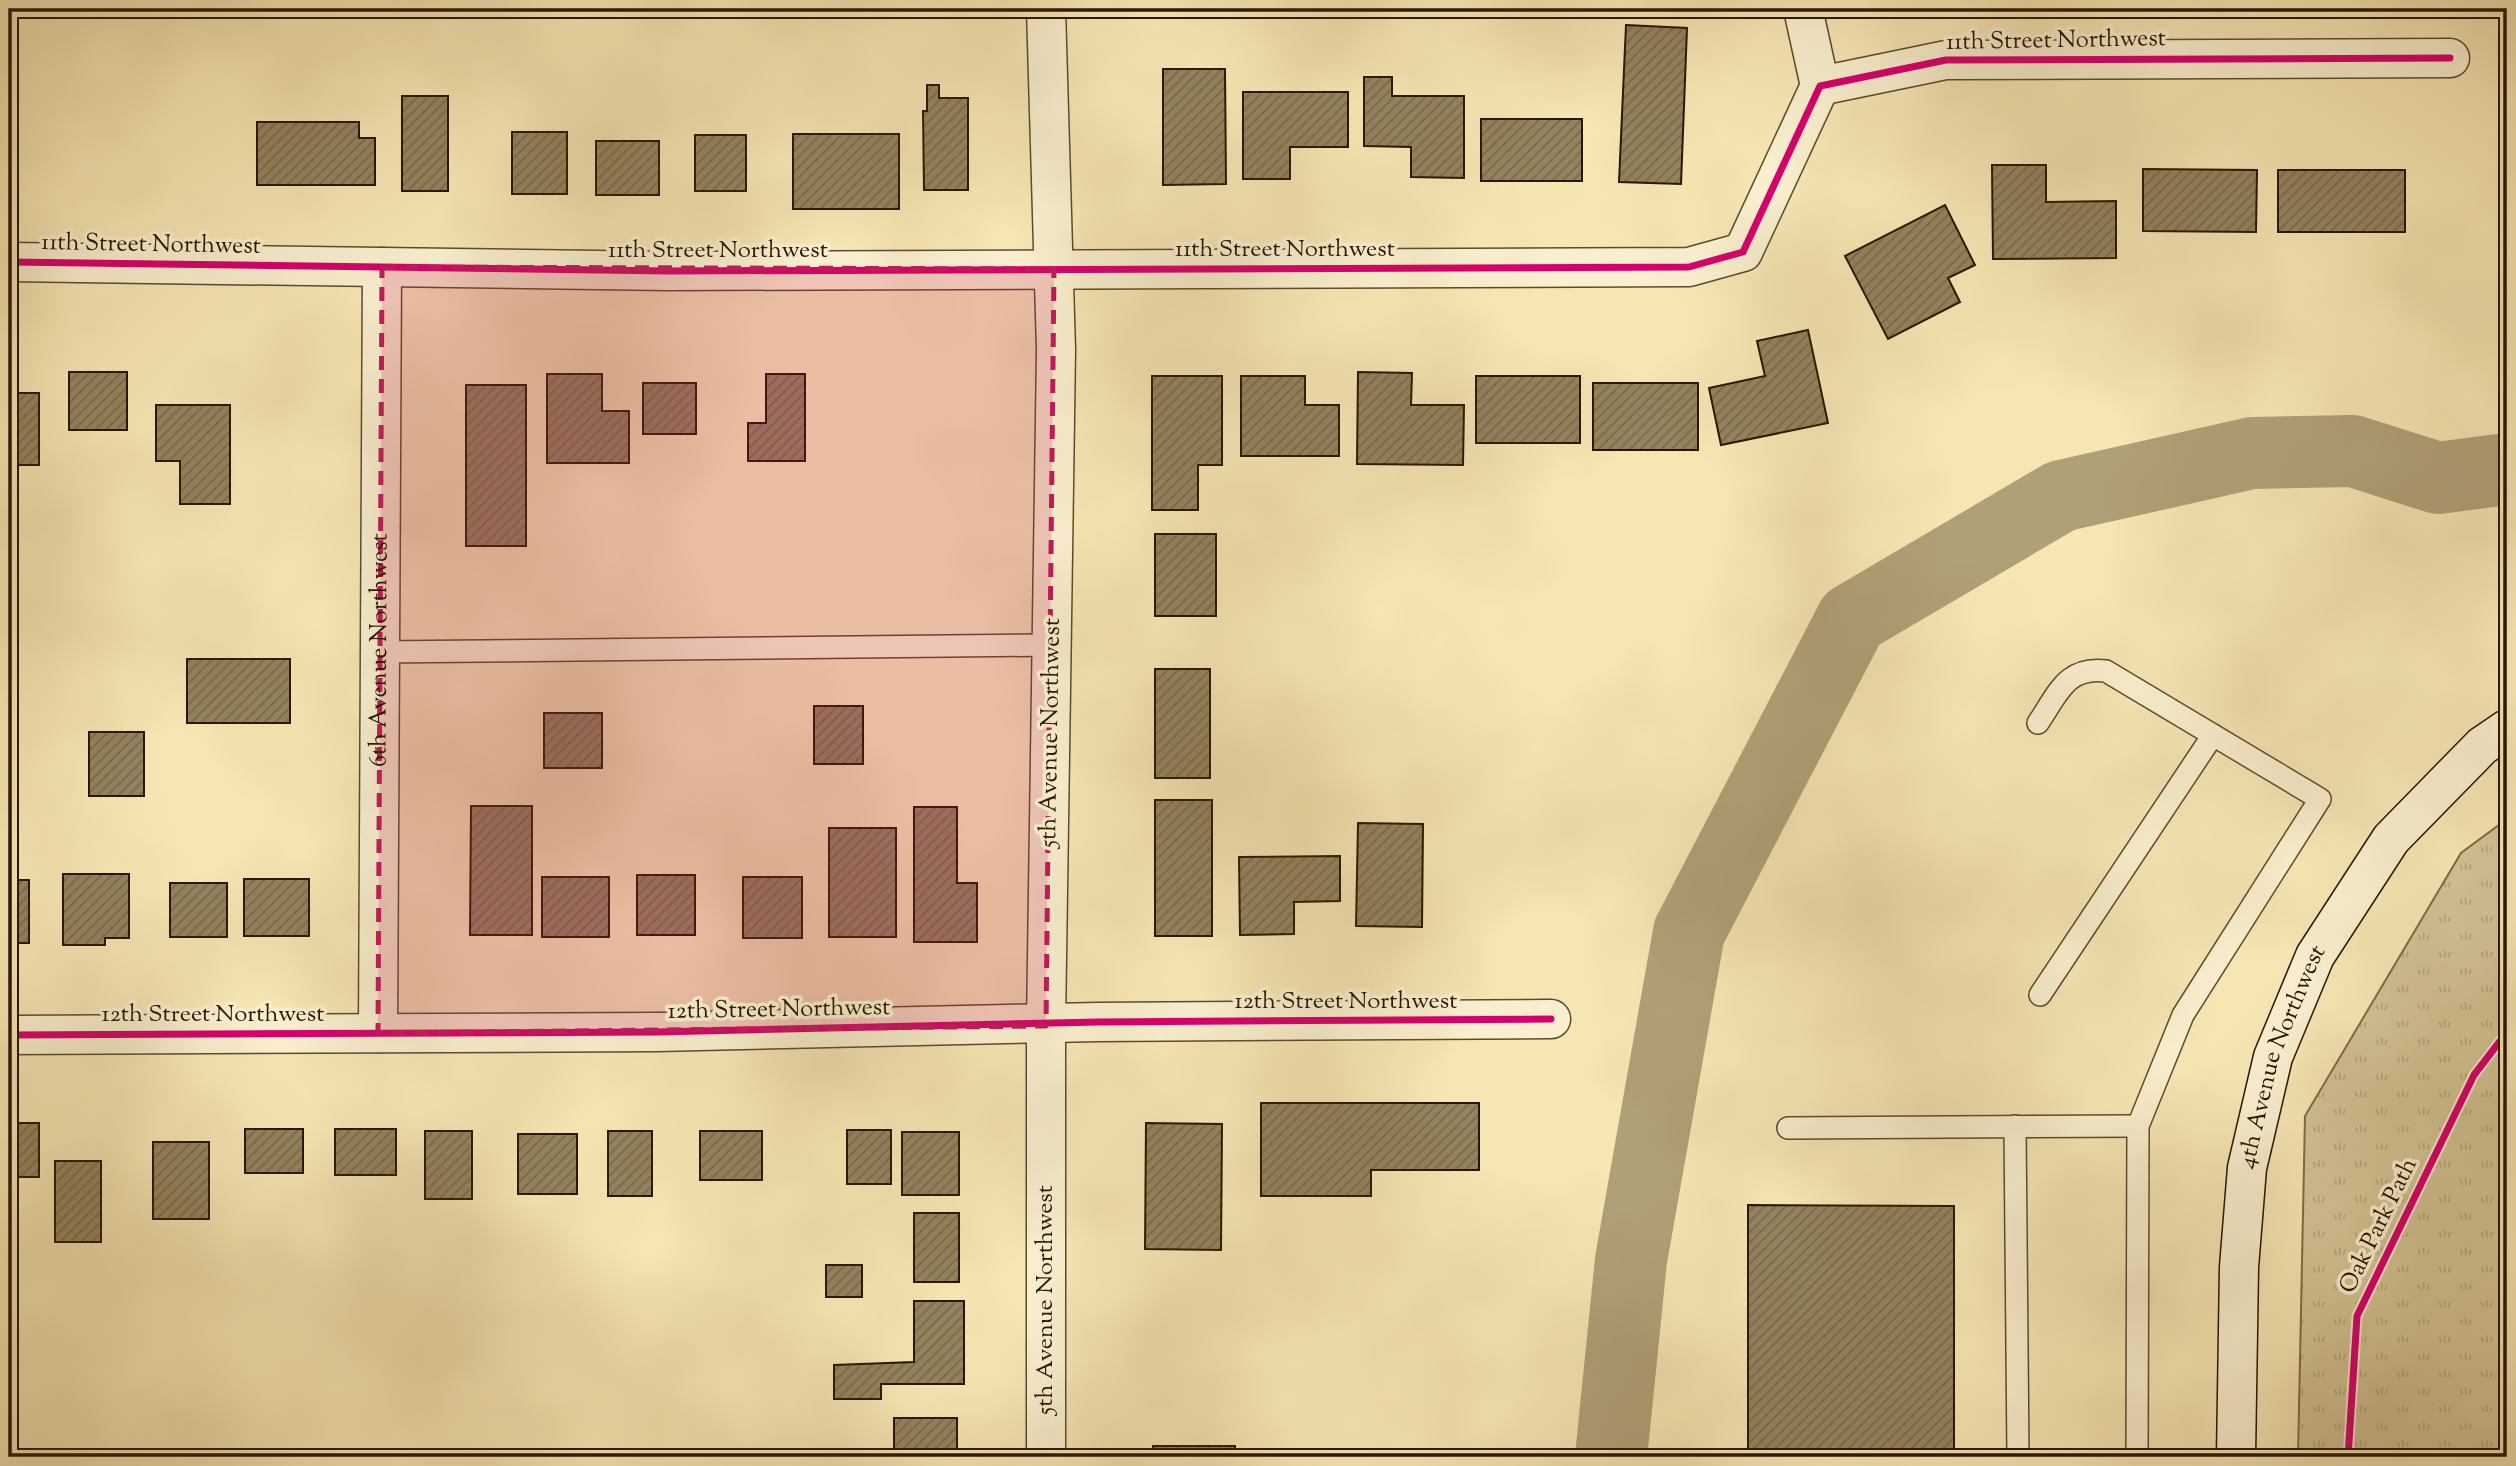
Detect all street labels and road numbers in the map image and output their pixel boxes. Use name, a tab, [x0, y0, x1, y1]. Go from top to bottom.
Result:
street label: 11th Street Northwest	[1946, 22, 2166, 60]
street label: 11th Street Northwest	[41, 226, 261, 264]
street label: 11th Street Northwest	[1175, 233, 1395, 267]
street label: 11th Street Northwest	[608, 234, 828, 268]
street label: 6th Avenue Northwest	[362, 533, 398, 767]
street label: 5th Avenue Northwest	[1032, 618, 1070, 850]
street label: 4th Avenue Northwest	[2230, 938, 2335, 1172]
street label: 12th Street Northwest	[1235, 985, 1457, 1019]
street label: 12th Street Northwest	[667, 991, 891, 1029]
street label: 12th Street Northwest	[102, 998, 324, 1032]
street label: Oak Park Path	[2331, 1152, 2427, 1300]
street label: 5th Avenue Northwest	[1029, 1185, 1063, 1417]

